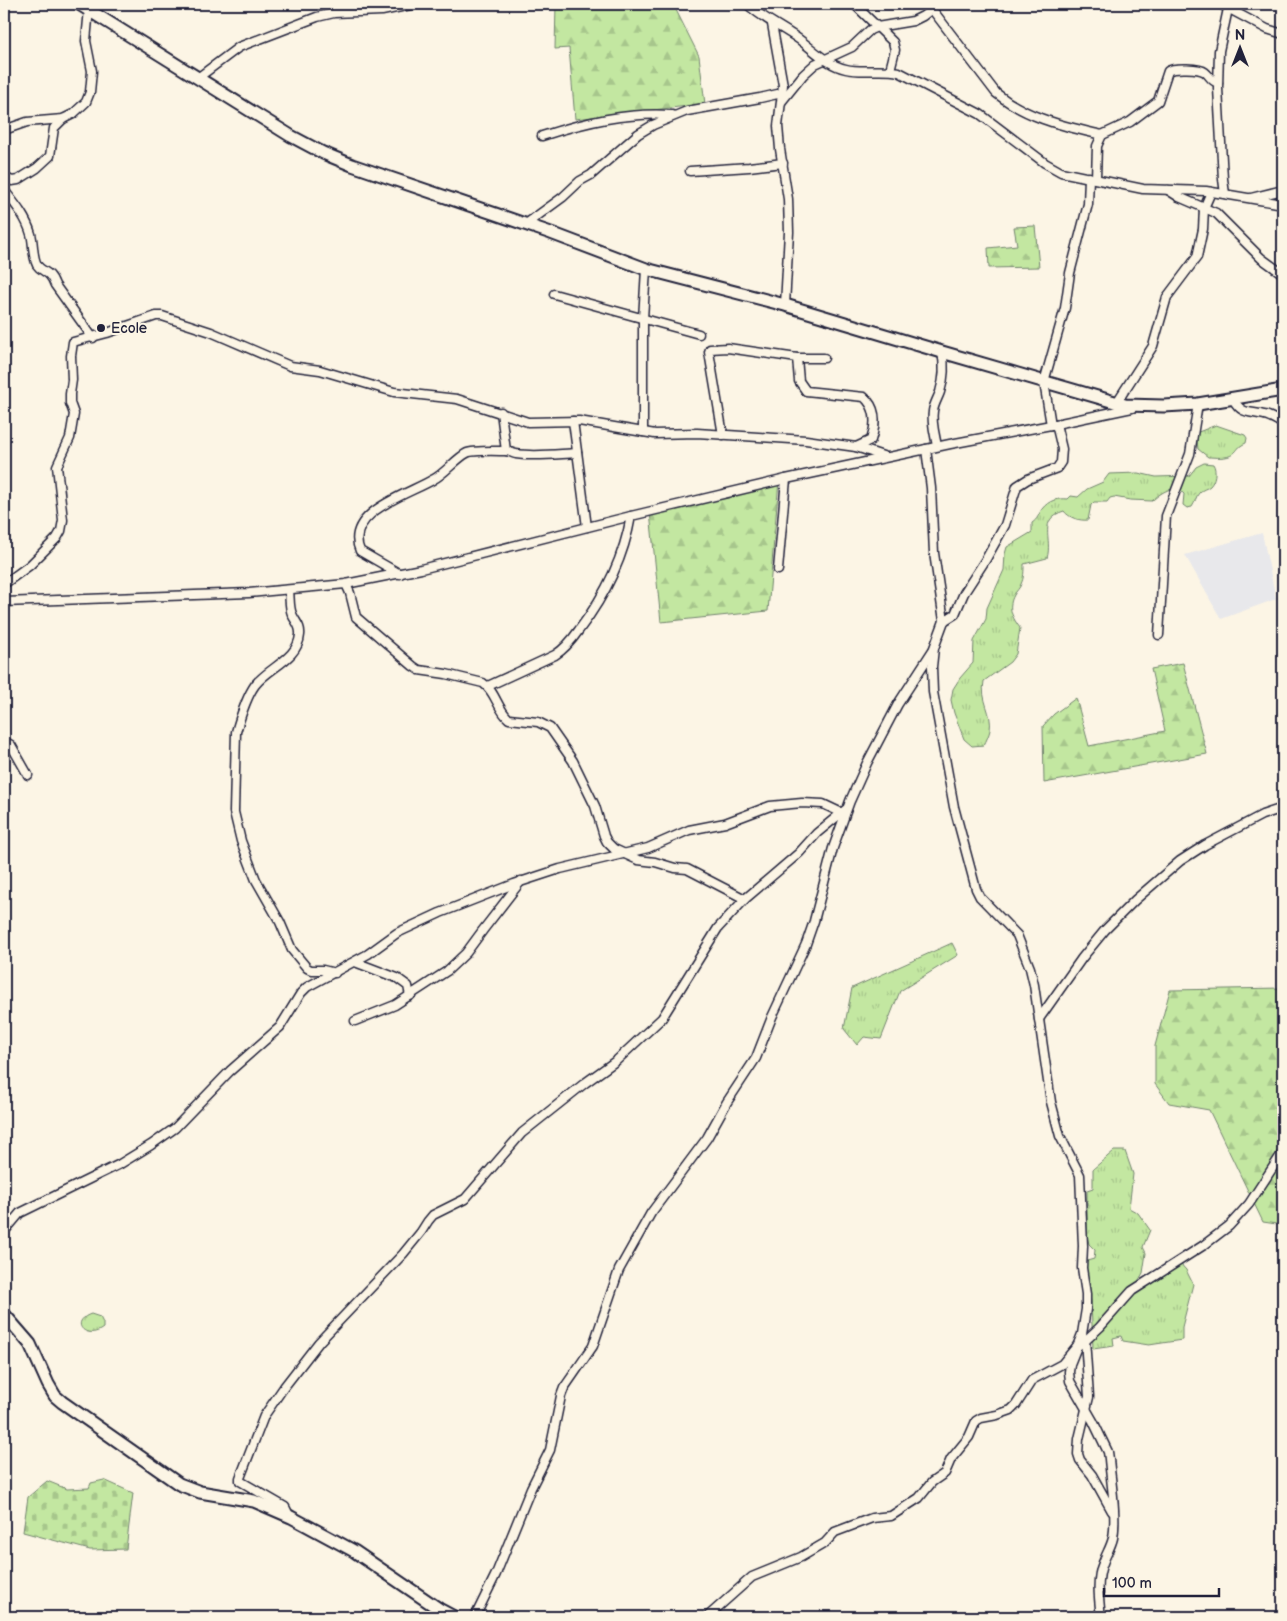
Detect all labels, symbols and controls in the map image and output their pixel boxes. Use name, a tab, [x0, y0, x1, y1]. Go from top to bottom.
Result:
north arrow	[1214, 22, 1264, 72]
text: N	[1235, 27, 1245, 44]
place label: Ecole	[111, 320, 147, 337]
marker: Ecole	[95, 322, 107, 334]
scale bar	[1104, 1566, 1220, 1598]
text: 100 m	[1112, 1574, 1152, 1593]

